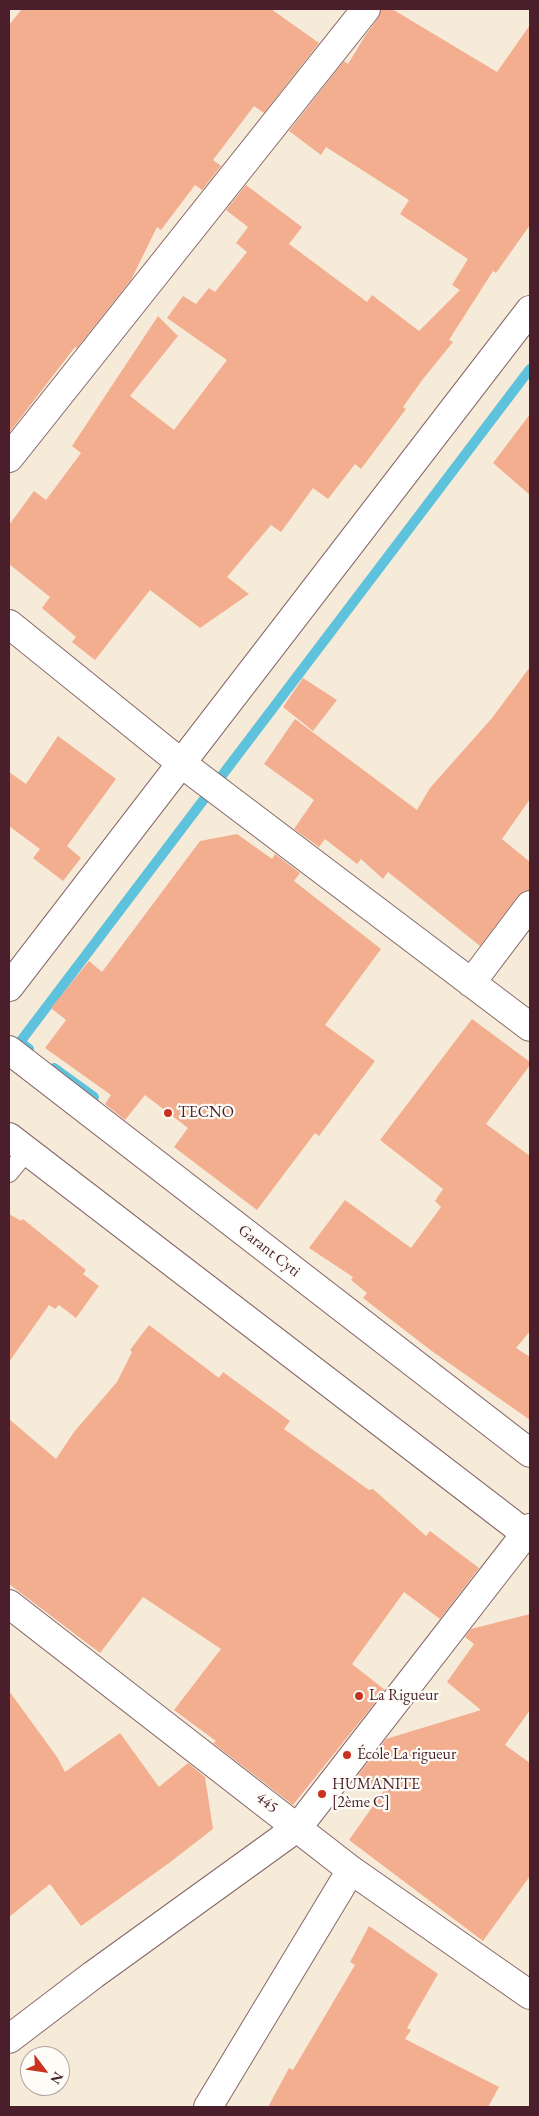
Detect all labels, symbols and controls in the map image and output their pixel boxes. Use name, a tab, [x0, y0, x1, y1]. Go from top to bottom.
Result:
place label: TECNO	[178, 1103, 234, 1123]
marker: TECNO	[162, 1107, 174, 1119]
street label: Garant Cyti	[234, 1221, 304, 1281]
place label: La Rigueur	[369, 1686, 439, 1706]
marker: La Rigueur	[353, 1690, 365, 1702]
place label: École La rigueur	[357, 1745, 456, 1765]
marker: École La rigueur	[341, 1749, 353, 1761]
place label: HUMANITE [2ème C]	[332, 1775, 420, 1813]
street label: 445	[252, 1788, 282, 1818]
marker: HUMANITE [2ème C]	[316, 1788, 328, 1800]
north arrow	[20, 2046, 70, 2096]
text: N	[46, 2069, 68, 2088]

